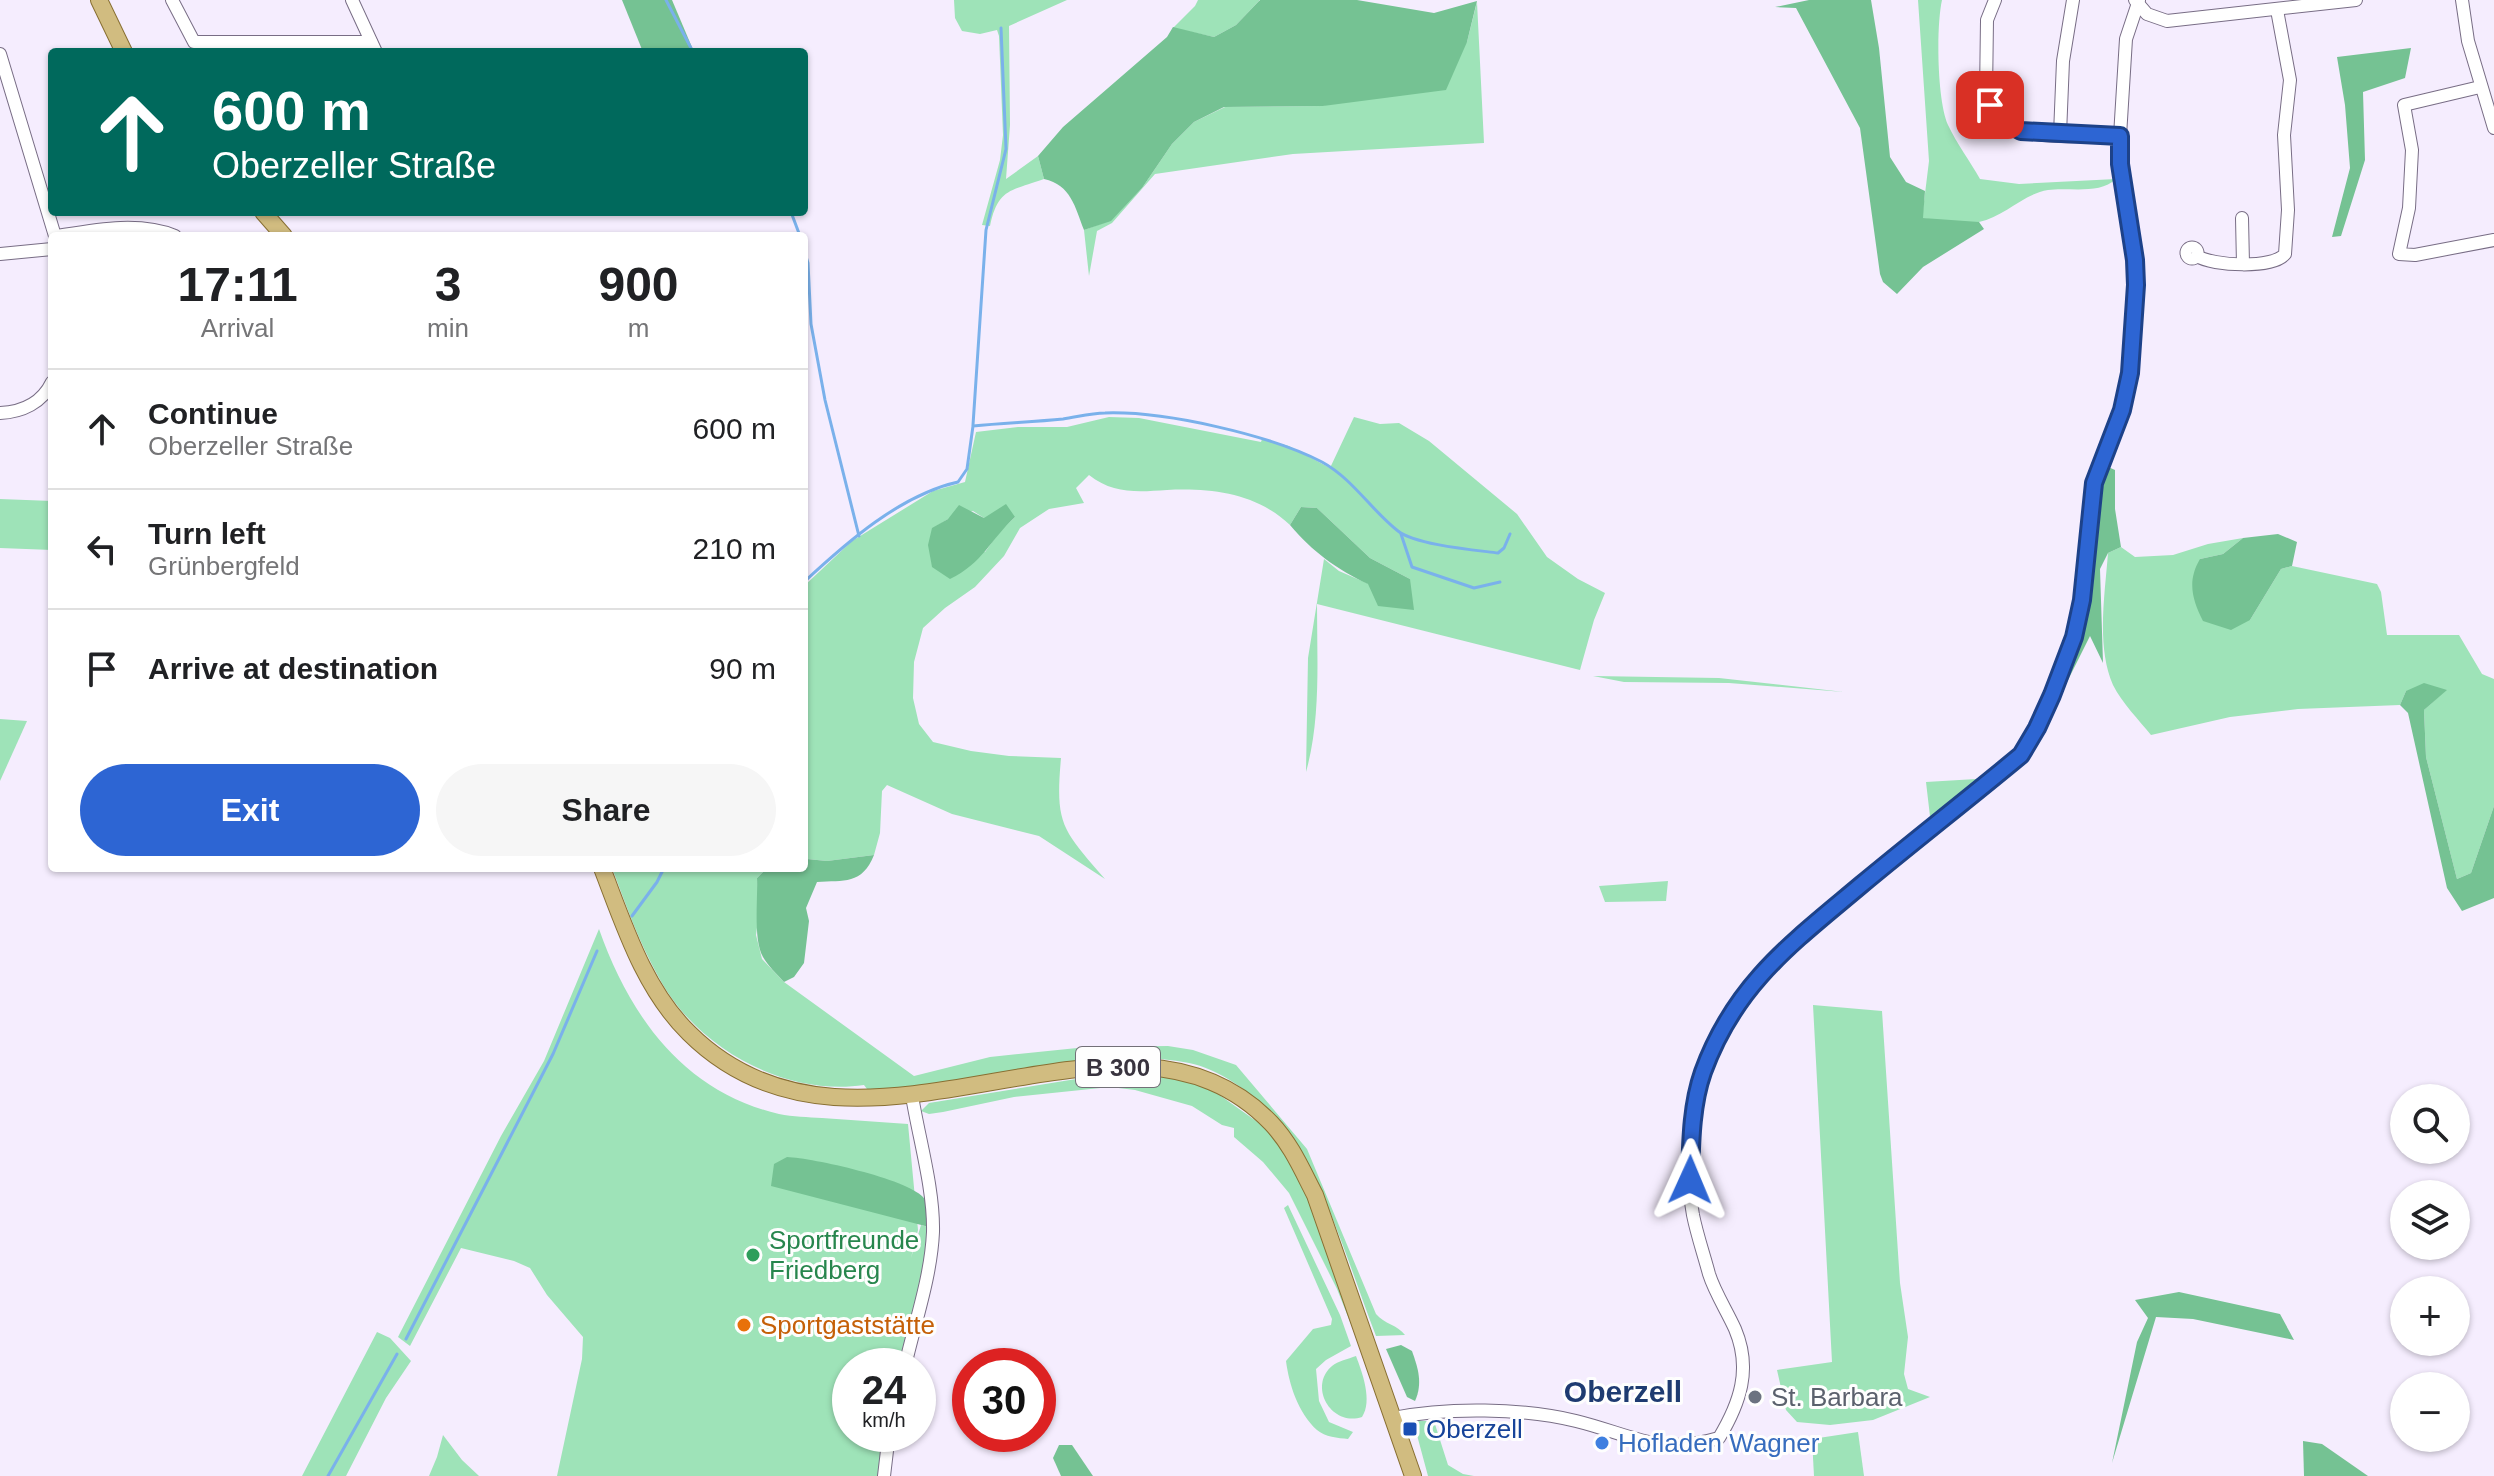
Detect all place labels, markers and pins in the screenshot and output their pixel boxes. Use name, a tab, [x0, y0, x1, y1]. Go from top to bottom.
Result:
pin	[1956, 71, 2024, 139]
place label: Sportfreunde Friedberg	[769, 1225, 919, 1285]
marker: Sportfreunde Friedberg	[744, 1246, 762, 1264]
place label: Sportgaststätte	[760, 1310, 935, 1340]
marker: Sportgaststätte	[735, 1316, 753, 1334]
place label: St. Barbara	[1771, 1382, 1903, 1412]
marker: St. Barbara	[1746, 1388, 1764, 1406]
place label: Oberzell	[1426, 1414, 1523, 1444]
marker: Oberzell	[1401, 1420, 1419, 1438]
place label: Hofladen Wagner	[1618, 1428, 1820, 1458]
marker: Hofladen Wagner	[1593, 1434, 1611, 1452]

